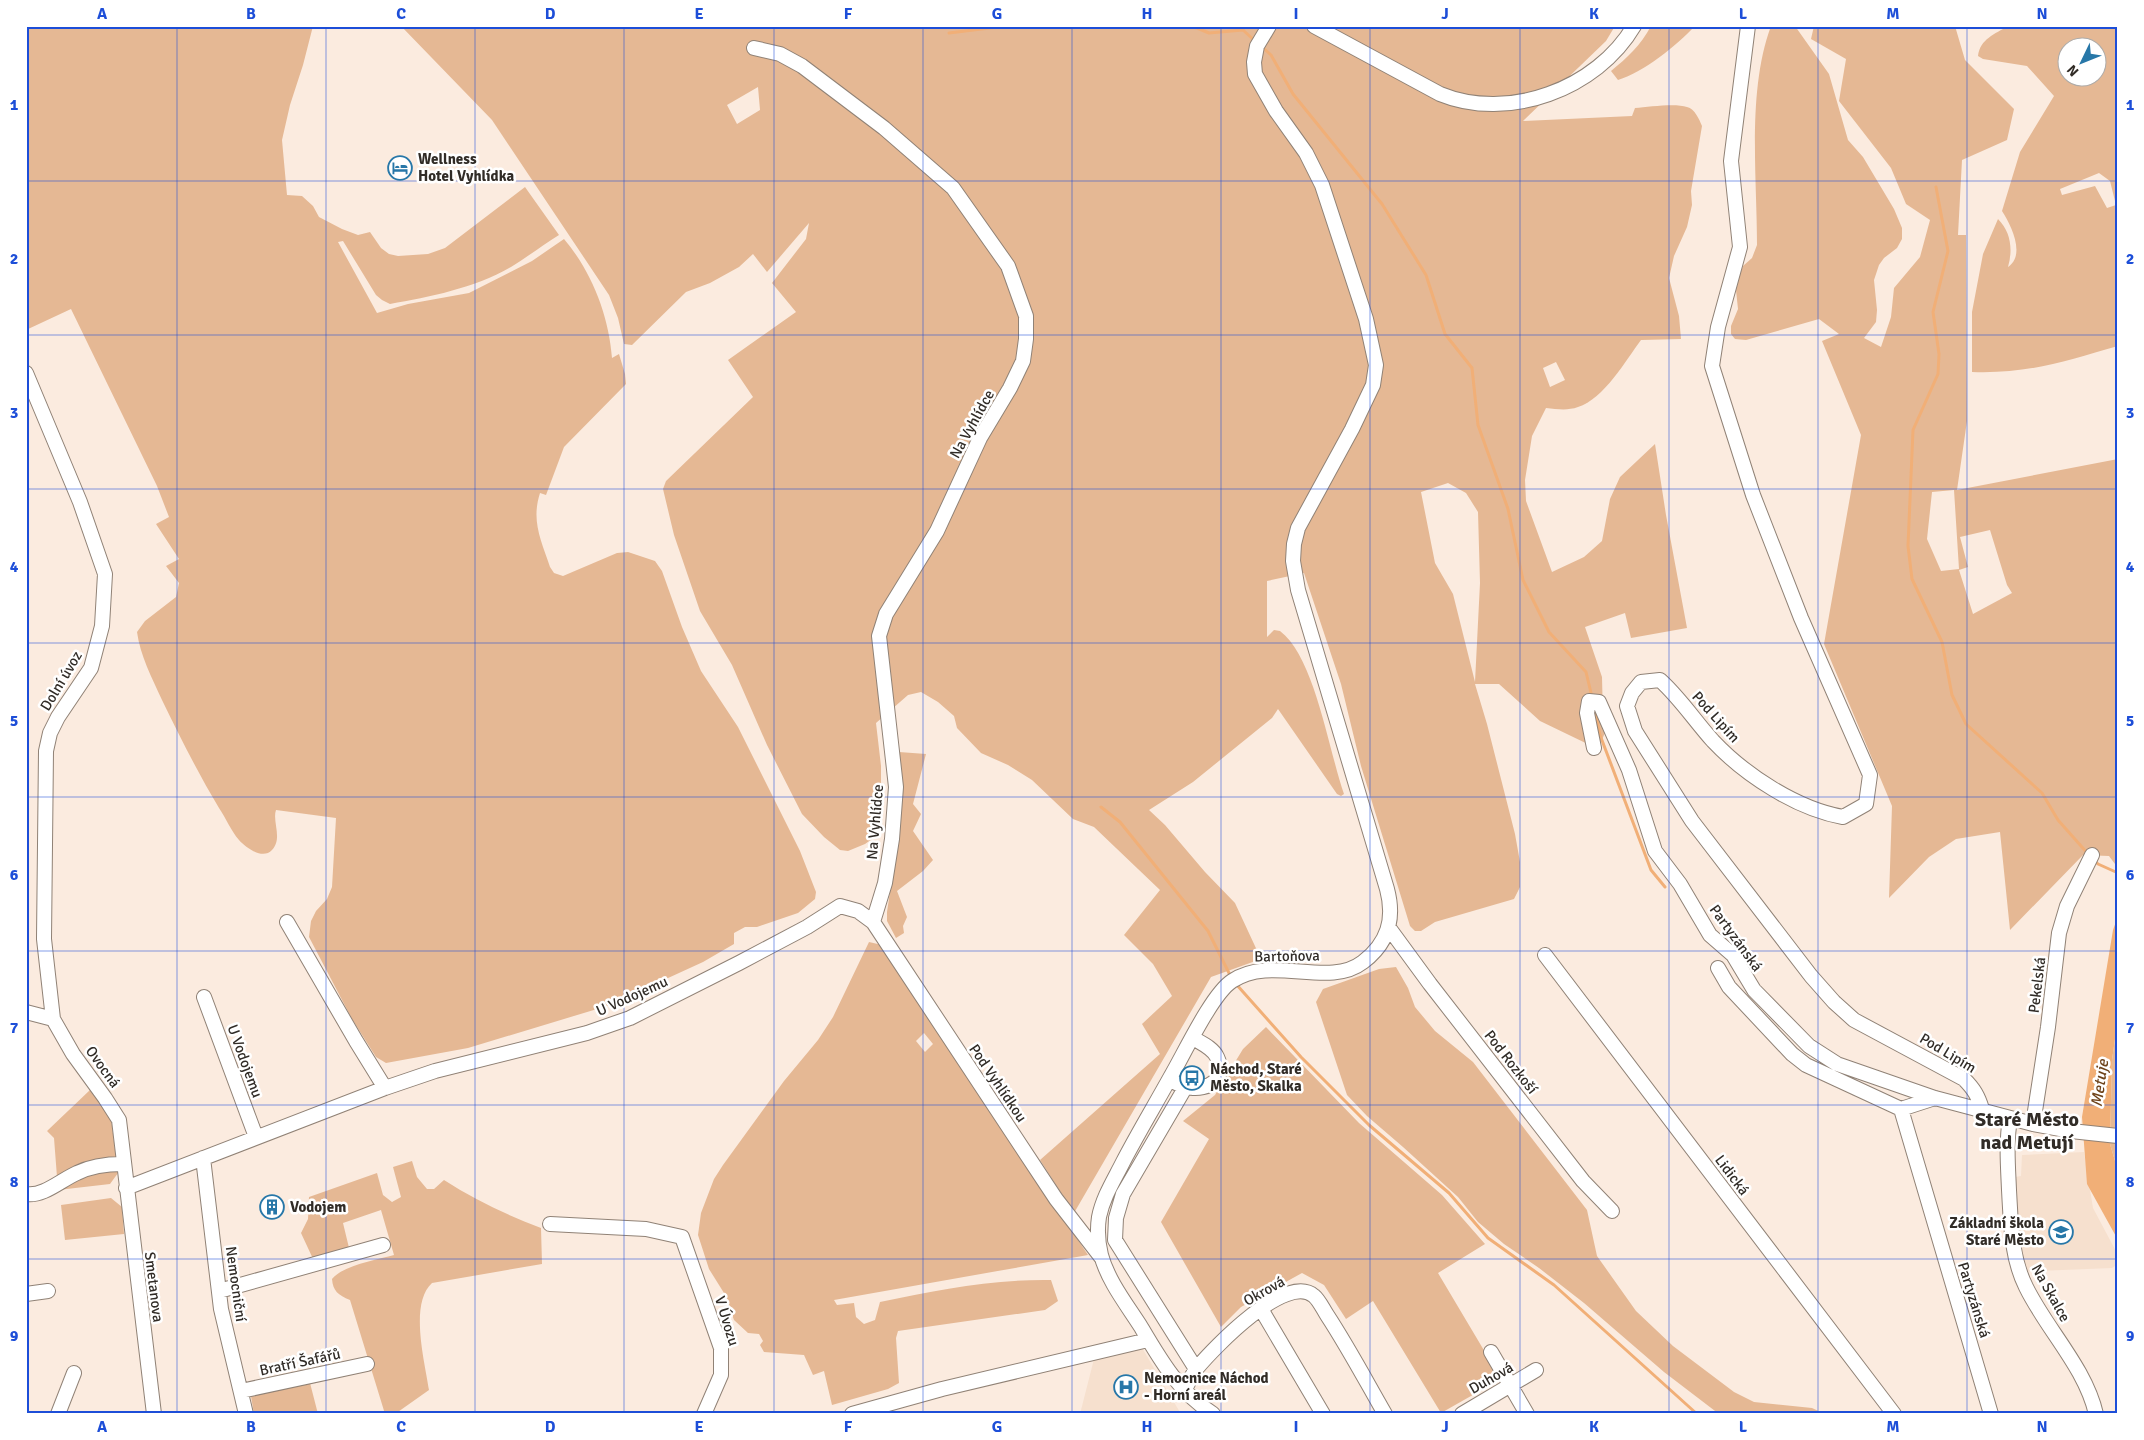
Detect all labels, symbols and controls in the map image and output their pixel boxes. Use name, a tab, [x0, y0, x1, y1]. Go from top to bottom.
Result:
text: A	[97, 4, 108, 24]
text: B	[246, 4, 256, 24]
text: C	[396, 4, 406, 24]
text: D	[545, 4, 556, 24]
text: E	[694, 4, 704, 24]
text: F	[844, 4, 853, 24]
text: G	[992, 4, 1002, 24]
text: H	[1142, 4, 1152, 24]
text: I	[1293, 4, 1299, 24]
text: J	[1441, 4, 1449, 24]
text: K	[1589, 4, 1599, 24]
text: L	[1739, 4, 1748, 24]
text: M	[1886, 4, 1900, 24]
text: N	[2036, 4, 2048, 24]
north arrow	[2056, 38, 2106, 88]
text: N	[2063, 61, 2082, 80]
text: 1	[10, 95, 19, 115]
text: 1	[2126, 95, 2135, 115]
place label: Wellness Hotel Vyhlídka	[418, 150, 514, 185]
hotel icon: Wellness Hotel Vyhlídka	[387, 155, 413, 181]
text: 2	[10, 249, 18, 269]
text: 2	[2126, 249, 2134, 269]
street label: Na Vyhlídce	[946, 387, 998, 461]
text: 3	[10, 403, 18, 423]
text: 3	[2126, 403, 2134, 423]
text: 4	[10, 557, 19, 577]
text: 4	[2126, 557, 2135, 577]
street label: Dolní úvoz	[36, 648, 86, 714]
street label: Pod Lipím	[1688, 688, 1744, 746]
text: 5	[10, 711, 18, 731]
text: 5	[2126, 711, 2134, 731]
street label: Na Vyhlídce	[863, 784, 887, 860]
text: 6	[10, 865, 19, 885]
text: 6	[2126, 865, 2135, 885]
street label: Partyzánská	[1706, 901, 1766, 975]
street label: Bartoňova	[1254, 946, 1320, 966]
street label: Pekelská	[2025, 956, 2049, 1014]
street label: U Vodojemu	[593, 972, 671, 1020]
text: 7	[10, 1018, 19, 1038]
text: 7	[2126, 1018, 2135, 1038]
street label: U Vodojemu	[223, 1022, 267, 1100]
street label: Pod Rozkoší	[1481, 1027, 1541, 1097]
street label: Pod Lipím	[1916, 1029, 1980, 1077]
street label: Pod Vyhlídkou	[965, 1041, 1031, 1125]
street label: Ovocná	[82, 1043, 124, 1091]
water label: Metuje	[2087, 1057, 2113, 1108]
place label: Náchod, Staré Město, Skalka	[1210, 1060, 1302, 1095]
bus stop icon: Náchod, Staré Město, Skalka	[1179, 1065, 1205, 1091]
district label: Staré Město nad Metují	[1975, 1107, 2079, 1155]
street label: Lidická	[1711, 1151, 1753, 1199]
text: 8	[10, 1172, 19, 1192]
text: 8	[2126, 1172, 2135, 1192]
building icon: Vodojem	[259, 1194, 285, 1220]
place label: Vodojem	[290, 1198, 346, 1216]
place label: Základní škola Staré Město	[1949, 1214, 2044, 1249]
school or university icon: Základní škola Staré Město	[2048, 1219, 2074, 1245]
street label: Nemocniční	[222, 1245, 250, 1323]
street label: Smetanova	[141, 1251, 167, 1323]
street label: Partyzánská	[1954, 1260, 1994, 1340]
street label: Na Skalce	[2028, 1261, 2074, 1325]
street label: Okrová	[1240, 1272, 1288, 1310]
street label: V Úvozu	[711, 1294, 744, 1348]
text: 9	[10, 1326, 19, 1346]
text: 9	[2126, 1326, 2135, 1346]
street label: Bratří Šafářů	[258, 1344, 342, 1379]
street label: Duhová	[1466, 1358, 1516, 1398]
place label: Nemocnice Náchod - Horní areál	[1144, 1369, 1269, 1404]
hospital icon: Nemocnice Náchod - Horní areál	[1113, 1374, 1139, 1400]
text: A	[97, 1417, 108, 1437]
text: B	[246, 1417, 256, 1437]
text: C	[396, 1417, 406, 1437]
text: D	[545, 1417, 556, 1437]
text: E	[694, 1417, 704, 1437]
text: F	[844, 1417, 853, 1437]
text: G	[992, 1417, 1002, 1437]
text: H	[1142, 1417, 1152, 1437]
text: I	[1293, 1417, 1299, 1437]
text: J	[1441, 1417, 1449, 1437]
text: K	[1589, 1417, 1599, 1437]
text: L	[1739, 1417, 1748, 1437]
text: M	[1886, 1417, 1900, 1437]
text: N	[2036, 1417, 2048, 1437]

